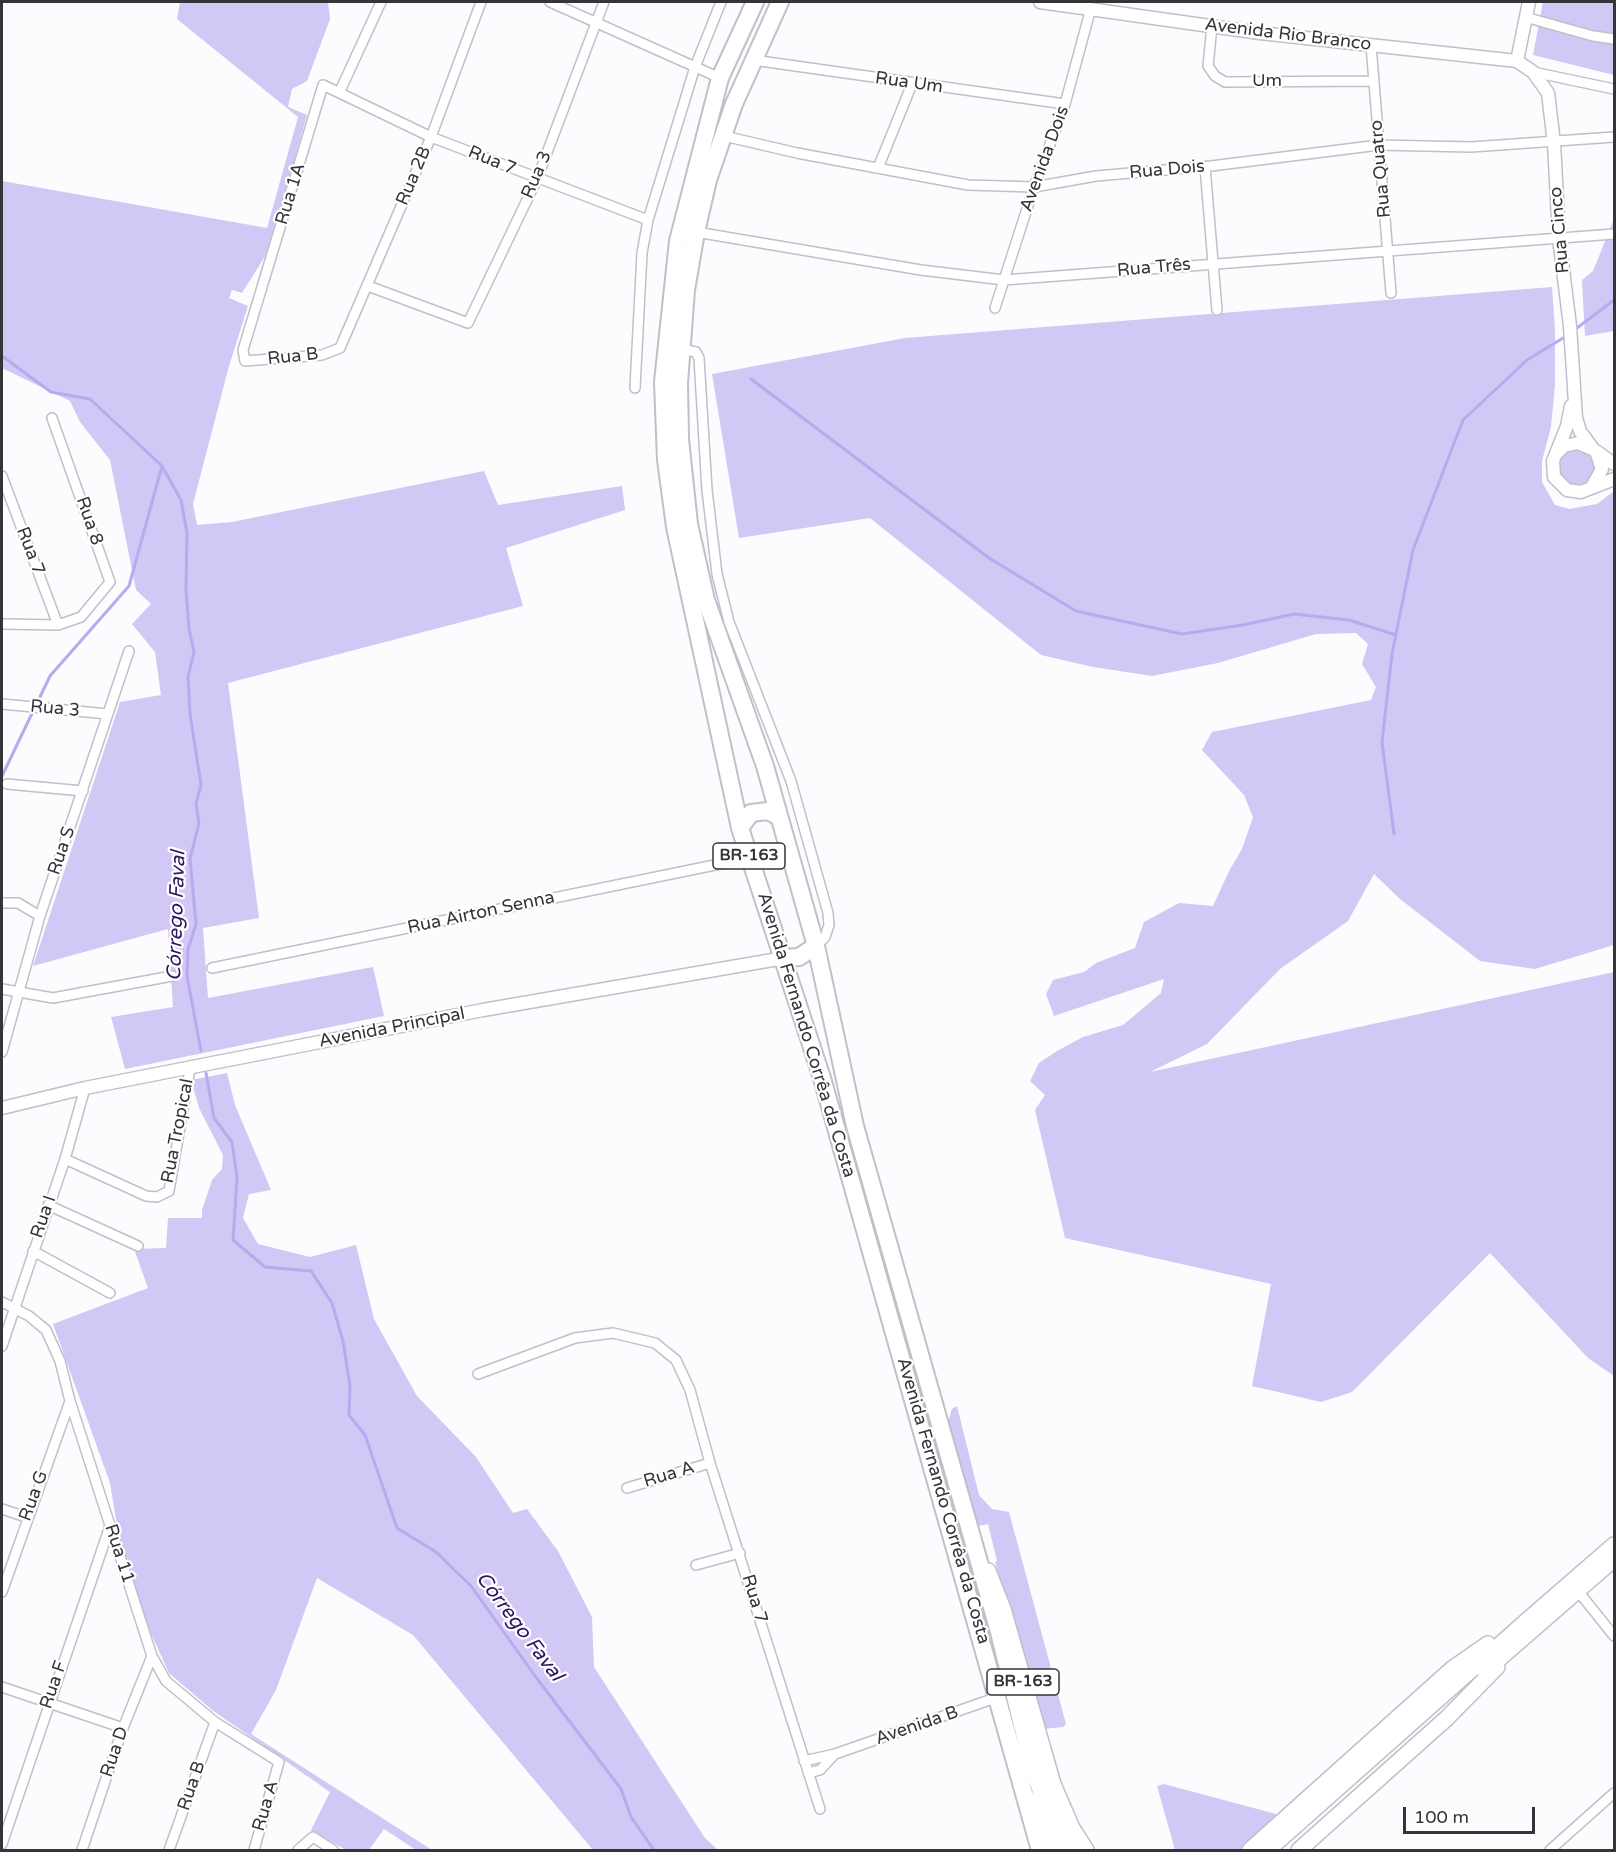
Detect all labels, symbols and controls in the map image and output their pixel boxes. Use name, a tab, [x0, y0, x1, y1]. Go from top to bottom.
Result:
street label: Avenida Rio Branco	[1203, 14, 1373, 56]
street label: Rua Um	[874, 68, 944, 98]
street label: Um	[1252, 70, 1282, 92]
street label: Avenida Dois	[1016, 103, 1074, 215]
street label: Rua Quatro	[1366, 119, 1396, 219]
street label: Rua 7	[465, 142, 519, 180]
street label: Rua 2B	[392, 143, 436, 209]
street label: Rua 3	[517, 148, 557, 202]
street label: Rua Dois	[1128, 156, 1206, 184]
street label: Rua 1A	[271, 161, 311, 227]
street label: Rua Cinco	[1545, 186, 1575, 274]
street label: Rua Três	[1116, 254, 1192, 282]
street label: Rua B	[266, 344, 320, 370]
street label: Rua 8	[71, 494, 107, 548]
street label: Rua 7	[11, 524, 49, 578]
street label: Rua 3	[29, 696, 81, 722]
street label: Rua S	[44, 824, 80, 878]
road number: BR-163	[713, 843, 785, 869]
water label: Córrego Faval	[163, 850, 191, 982]
street label: Rua Airton Senna	[405, 887, 557, 939]
street label: Avenida Fernando Corrêa da Costa	[752, 890, 860, 1180]
street label: Avenida Principal	[317, 1003, 467, 1053]
street label: Rua Tropical	[157, 1077, 199, 1185]
street label: Rua I	[27, 1193, 61, 1241]
street label: Avenida Fernando Corrêa da Costa	[892, 1355, 994, 1647]
street label: Rua A	[641, 1457, 697, 1493]
street label: Rua G	[15, 1468, 53, 1524]
street label: Rua 11	[99, 1522, 139, 1586]
water label: Córrego Faval	[470, 1568, 568, 1686]
street label: Rua 7	[736, 1572, 772, 1626]
street label: Rua F	[36, 1658, 72, 1712]
road number: BR-163	[987, 1669, 1059, 1695]
street label: Avenida B	[873, 1702, 961, 1750]
street label: Rua D	[96, 1724, 134, 1780]
street label: Rua B	[173, 1758, 211, 1814]
street label: Rua A	[248, 1778, 284, 1834]
scale bar	[1406, 1795, 1538, 1833]
text: 100 m	[1414, 1806, 1469, 1828]

